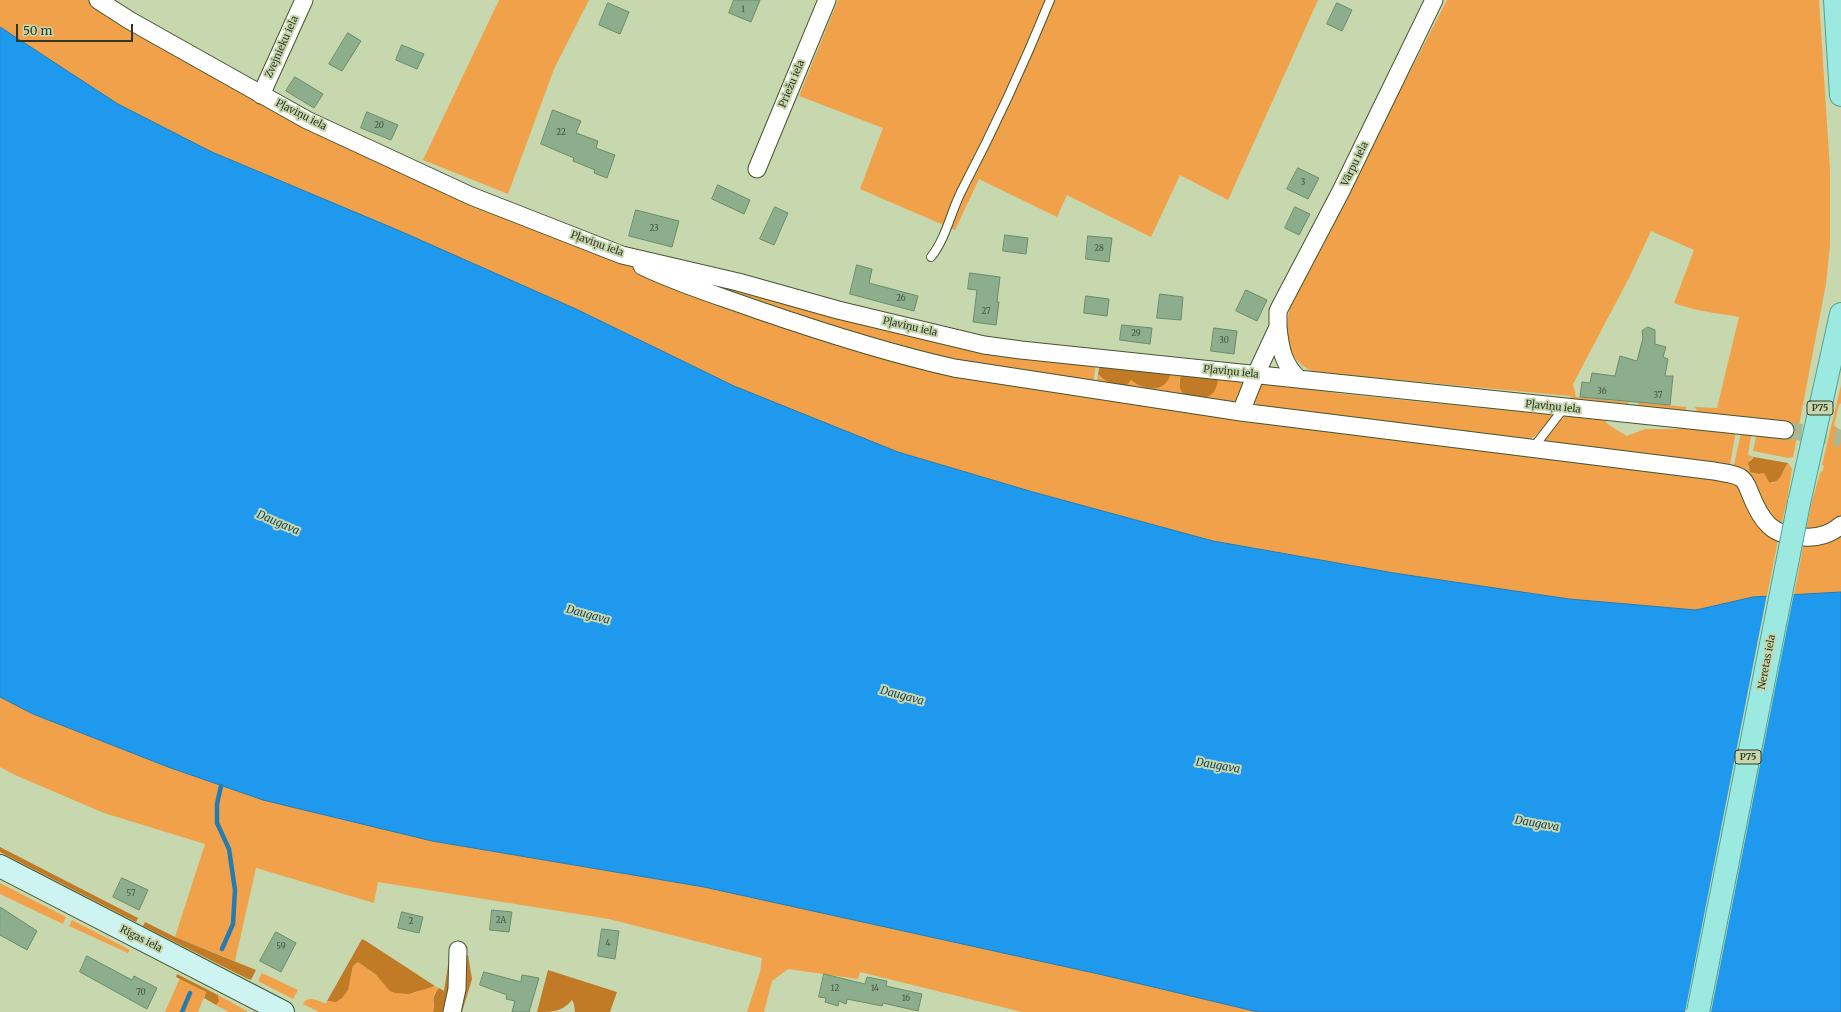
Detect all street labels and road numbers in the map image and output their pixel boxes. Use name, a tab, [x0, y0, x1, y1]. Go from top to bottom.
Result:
street label: Zvejnieku iela	[263, 14, 301, 80]
street label: Priežu iela	[777, 58, 807, 110]
street label: Pļaviņu iela	[274, 97, 328, 133]
street label: Vārpu iela	[1339, 140, 1371, 188]
street label: Pļaviņu iela	[569, 229, 625, 259]
street label: Pļaviņu iela	[882, 315, 938, 339]
street label: Pļaviņu iela	[1203, 363, 1259, 381]
street label: Pļaviņu iela	[1525, 398, 1581, 416]
road number: P75	[1807, 401, 1833, 415]
street label: Neretas iela	[1756, 633, 1778, 691]
road number: P75	[1735, 750, 1761, 764]
street label: Rīgas iela	[118, 923, 164, 955]

